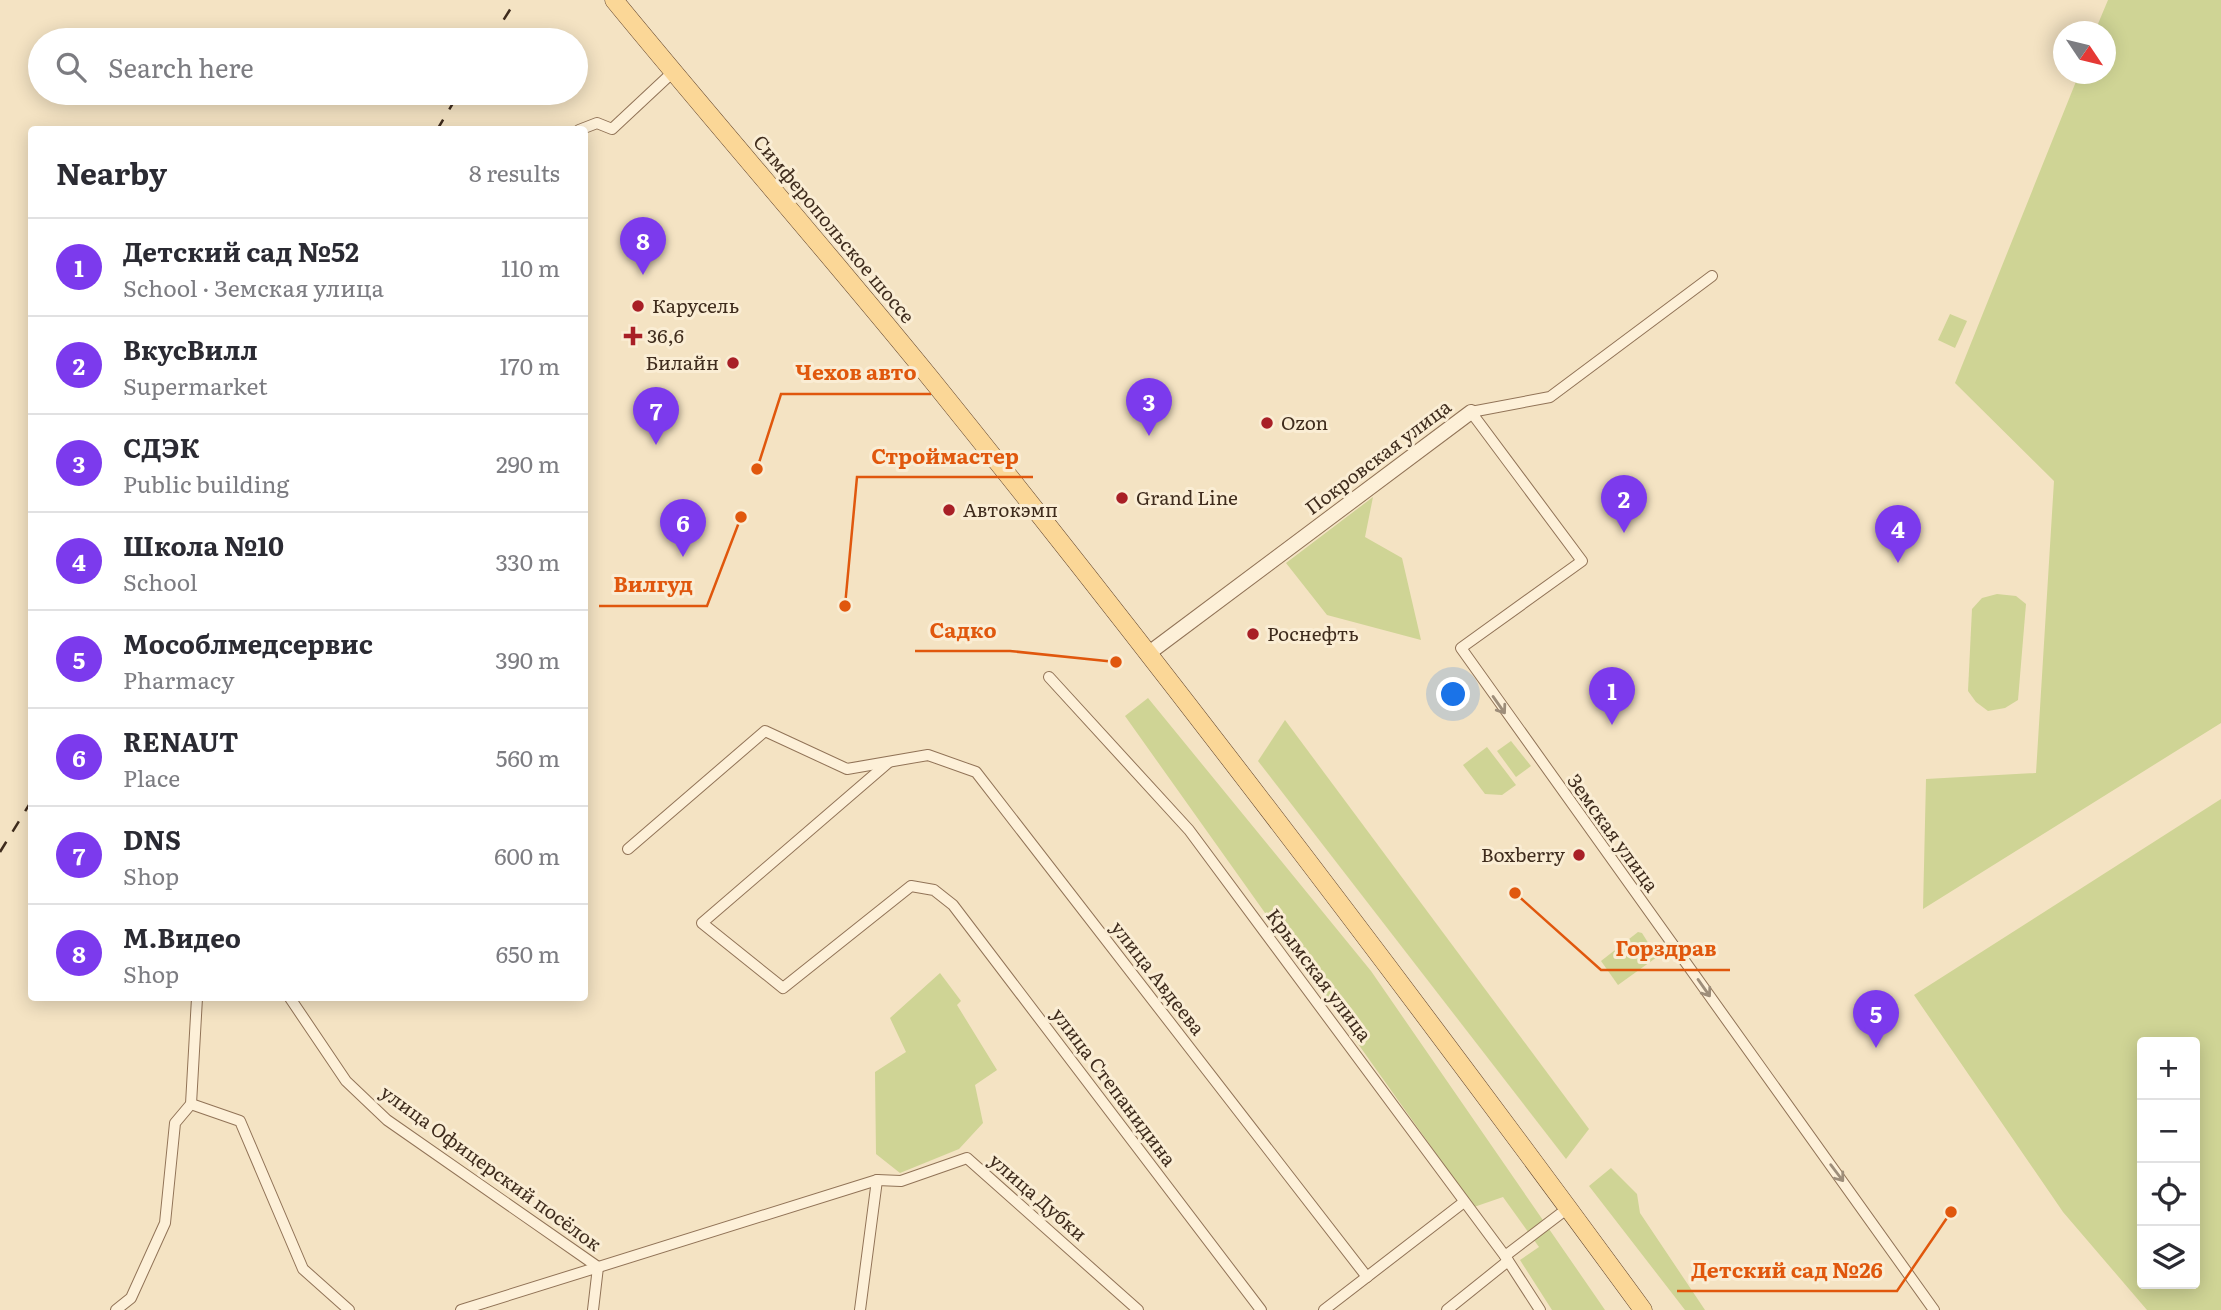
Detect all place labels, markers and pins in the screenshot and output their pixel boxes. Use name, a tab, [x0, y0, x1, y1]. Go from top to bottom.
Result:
pin: 8	[620, 217, 666, 275]
place label: Карусель	[652, 291, 739, 319]
marker: Карусель	[630, 298, 646, 314]
place label: 36,6	[647, 321, 684, 349]
marker: 36,6	[625, 328, 641, 344]
place label: Билайн	[645, 348, 719, 376]
callout: Чехов авто	[781, 352, 931, 394]
marker: Билайн	[725, 355, 741, 371]
pin: 3	[1126, 378, 1172, 436]
pin: 7	[633, 387, 679, 445]
place label: Ozon	[1281, 408, 1328, 436]
marker: Ozon	[1259, 415, 1275, 431]
callout: Строймастер	[857, 435, 1033, 477]
pin: 2	[1601, 475, 1647, 533]
place label: Grand Line	[1136, 483, 1238, 511]
marker: Grand Line	[1114, 490, 1130, 506]
place label: Автокэмп	[963, 495, 1058, 523]
pin: 6	[660, 499, 706, 557]
marker: Автокэмп	[941, 502, 957, 518]
pin: 4	[1875, 505, 1921, 563]
callout: Вилгуд	[599, 564, 707, 606]
callout: Садко	[915, 609, 1010, 651]
place label: Роснефть	[1267, 619, 1359, 647]
marker: Роснефть	[1245, 626, 1261, 642]
pin: 1	[1589, 667, 1635, 725]
place label: Boxberry	[1481, 840, 1565, 868]
marker: Boxberry	[1571, 847, 1587, 863]
callout: Горздрав	[1601, 928, 1730, 970]
pin: 5	[1853, 990, 1899, 1048]
callout: Детский сад №26	[1677, 1249, 1897, 1291]

